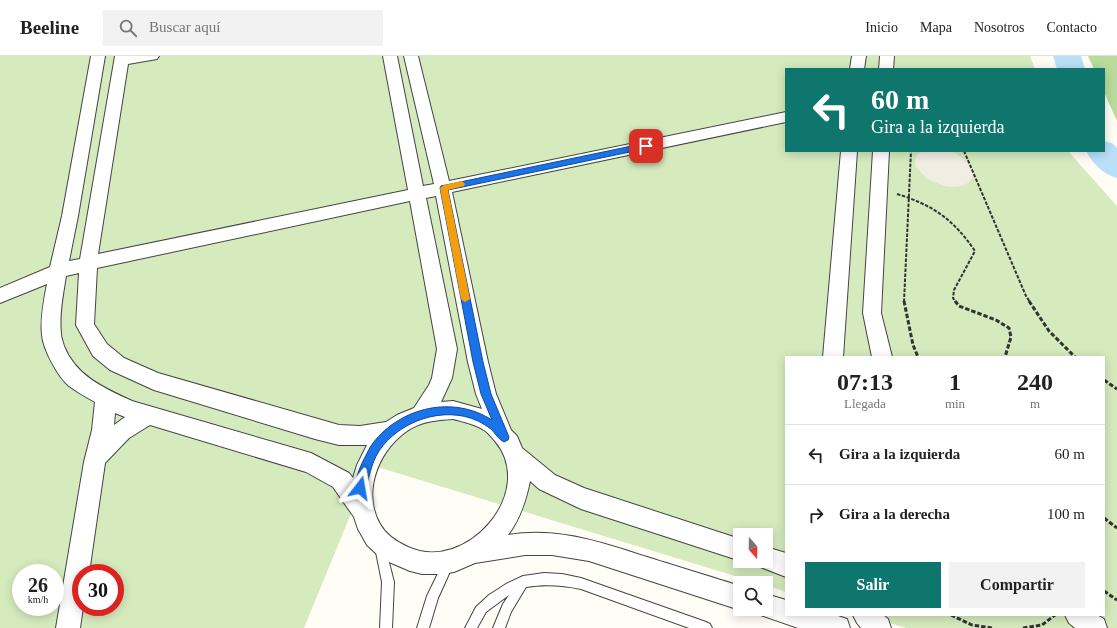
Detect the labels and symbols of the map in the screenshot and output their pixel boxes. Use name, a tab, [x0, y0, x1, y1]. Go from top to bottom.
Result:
pin	[629, 129, 663, 163]
position arrow	[339, 467, 381, 509]
north arrow	[733, 528, 773, 568]
speed limit sign: 30	[72, 564, 124, 616]

